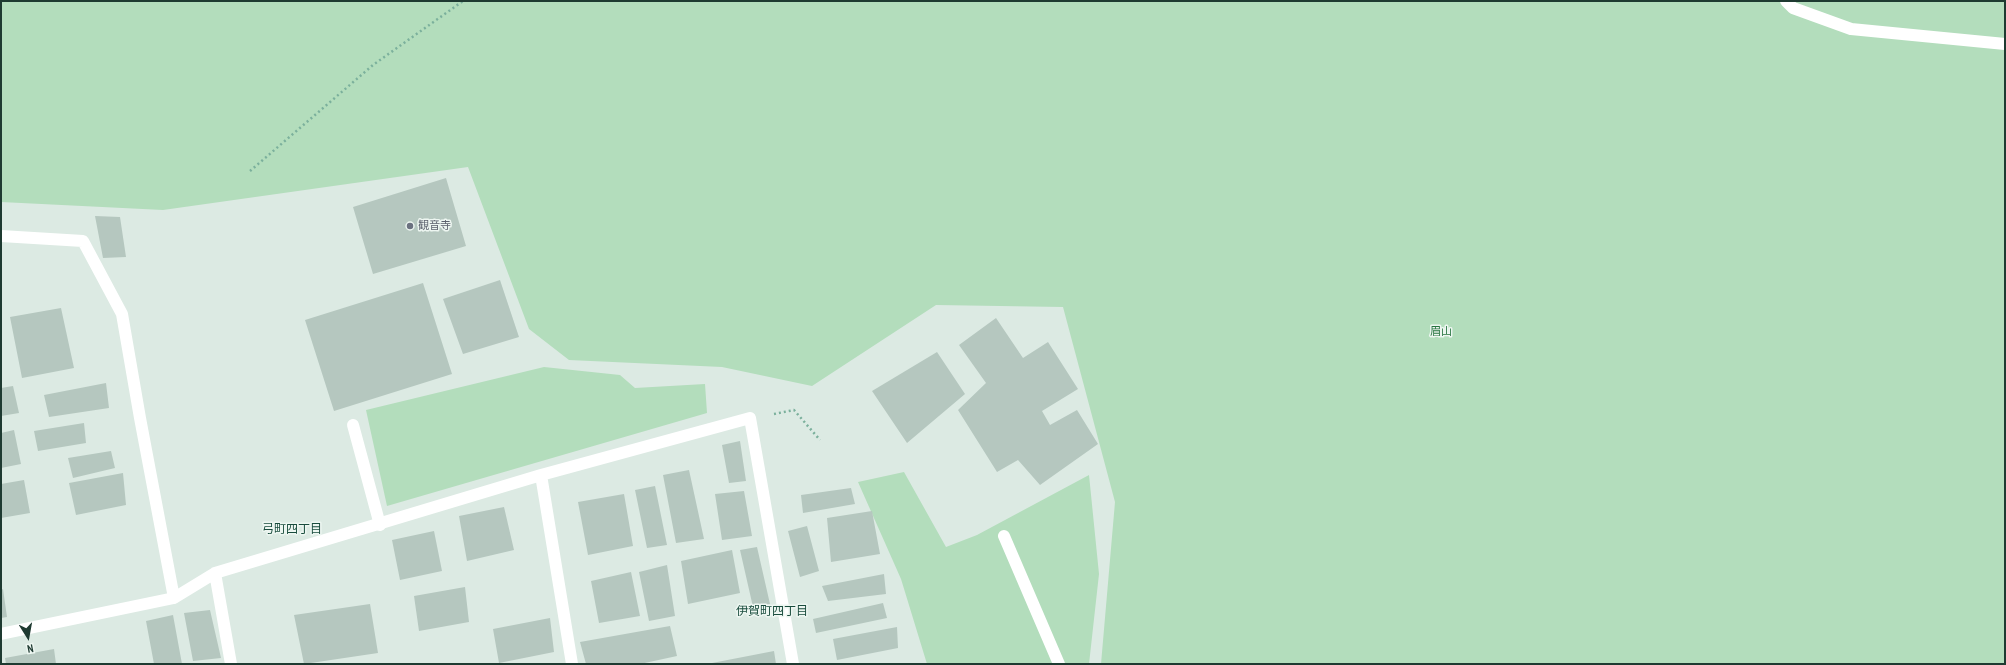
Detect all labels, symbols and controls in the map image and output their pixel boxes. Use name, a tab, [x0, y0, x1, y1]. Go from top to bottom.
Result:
place label: 観音寺	[418, 219, 451, 233]
marker: 観音寺	[405, 221, 415, 231]
park label: 眉山	[1430, 325, 1452, 339]
district label: 弓町四丁目	[262, 523, 322, 537]
district label: 伊賀町四丁目	[736, 605, 808, 619]
north arrow	[8, 617, 48, 657]
text: N	[26, 641, 35, 656]

